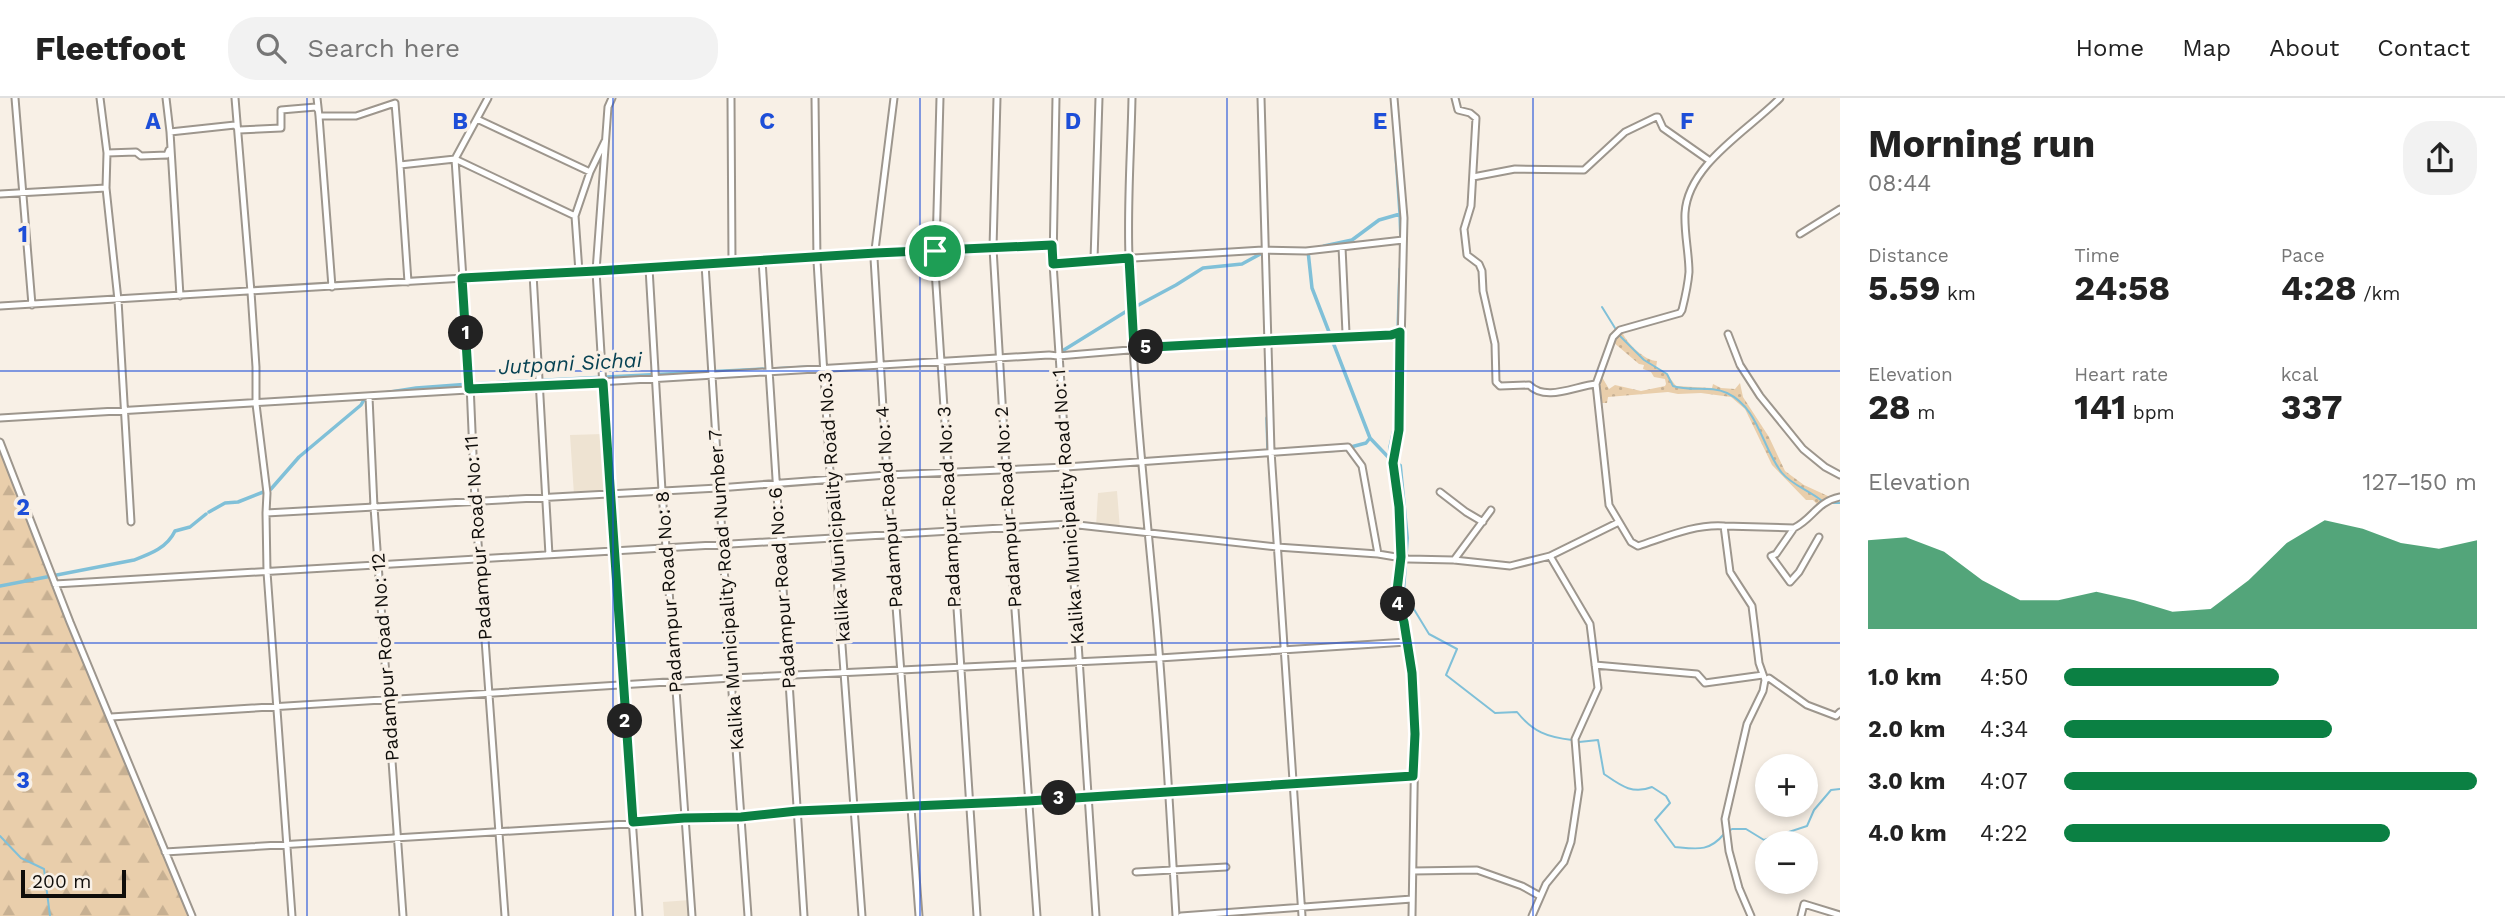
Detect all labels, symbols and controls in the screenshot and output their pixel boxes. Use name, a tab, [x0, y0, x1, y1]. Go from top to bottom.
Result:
search box	[228, 17, 718, 80]
text: Fleetfoot	[35, 29, 186, 68]
icon: search	[252, 29, 290, 67]
text: Search here	[308, 33, 460, 63]
text: Home	[2076, 34, 2144, 62]
text: Map	[2182, 34, 2231, 62]
text: About	[2269, 34, 2339, 62]
text: Contact	[2377, 34, 2470, 62]
text: A	[145, 108, 161, 135]
text: B	[452, 108, 468, 135]
text: C	[759, 108, 775, 135]
text: D	[1065, 108, 1081, 135]
text: E	[1373, 108, 1387, 135]
text: F	[1680, 108, 1694, 135]
button: share	[2403, 121, 2477, 195]
text: Morning run	[1868, 122, 2095, 166]
text: 08:44	[1868, 170, 1931, 197]
text: 1	[18, 221, 28, 248]
pin	[905, 221, 965, 281]
icon: arrive	[916, 232, 954, 270]
text: Distance	[1868, 244, 1949, 267]
text: Time	[2074, 244, 2120, 267]
text: Pace	[2281, 244, 2325, 267]
text: 5.59	[1868, 267, 1941, 309]
text: 24:58	[2074, 267, 2170, 309]
text: 4:28	[2281, 267, 2357, 309]
text: km	[1941, 282, 1976, 305]
text: /km	[2357, 282, 2400, 305]
pin: 1	[448, 316, 484, 350]
text: 1	[461, 321, 470, 344]
pin: 5	[1128, 330, 1164, 364]
text: 5	[1140, 335, 1151, 358]
water label: Jutpani Sichai	[497, 347, 643, 379]
text: Elevation	[1868, 363, 1953, 386]
text: Heart rate	[2074, 363, 2168, 386]
text: kcal	[2281, 363, 2318, 386]
street label: Kalika Municipality Road No: 1	[1047, 369, 1089, 645]
street label: kalika Municipality Road No.3	[813, 371, 855, 643]
text: 28	[1868, 386, 1911, 428]
text: 141	[2074, 386, 2126, 428]
text: 337	[2281, 386, 2342, 428]
text: m	[1911, 401, 1935, 424]
text: bpm	[2126, 401, 2175, 424]
street label: Padampur Road No: 4	[870, 405, 908, 609]
street label: Padampur Road No: 3	[932, 406, 966, 608]
street label: Padampur Road No: 2	[989, 406, 1027, 608]
street label: Kalika Municipality Road Number 7	[703, 429, 749, 751]
street label: Padampur Road No: 11	[459, 435, 497, 641]
text: Elevation	[1868, 469, 1971, 496]
text: 127–150 m	[2363, 469, 2477, 496]
street label: Padampur Road No: 6	[763, 486, 801, 690]
street label: Padampur Road No: 8	[650, 490, 688, 694]
text: 2	[16, 494, 30, 521]
street label: Padampur Road No: 12	[366, 552, 404, 762]
pin: 4	[1380, 587, 1416, 622]
text: 4	[1391, 592, 1404, 615]
text: 1.0 km	[1868, 664, 1942, 691]
text: 4:50	[1980, 664, 2029, 691]
pin: 2	[608, 704, 642, 738]
text: 2	[619, 709, 630, 732]
text: 2.0 km	[1868, 716, 1946, 743]
text: 4:34	[1980, 716, 2028, 743]
map controls	[1755, 754, 1818, 894]
button: +	[1755, 754, 1818, 817]
text: 3	[16, 767, 30, 794]
text: 3.0 km	[1868, 768, 1945, 795]
text: 4:07	[1980, 768, 2028, 795]
pin: 3	[1042, 780, 1076, 816]
text: 3	[1053, 786, 1064, 809]
text: 4.0 km	[1868, 820, 1947, 847]
text: 4:22	[1980, 820, 2028, 847]
button: −	[1755, 831, 1818, 894]
scale bar	[21, 867, 126, 899]
text: 200 m	[32, 870, 91, 893]

